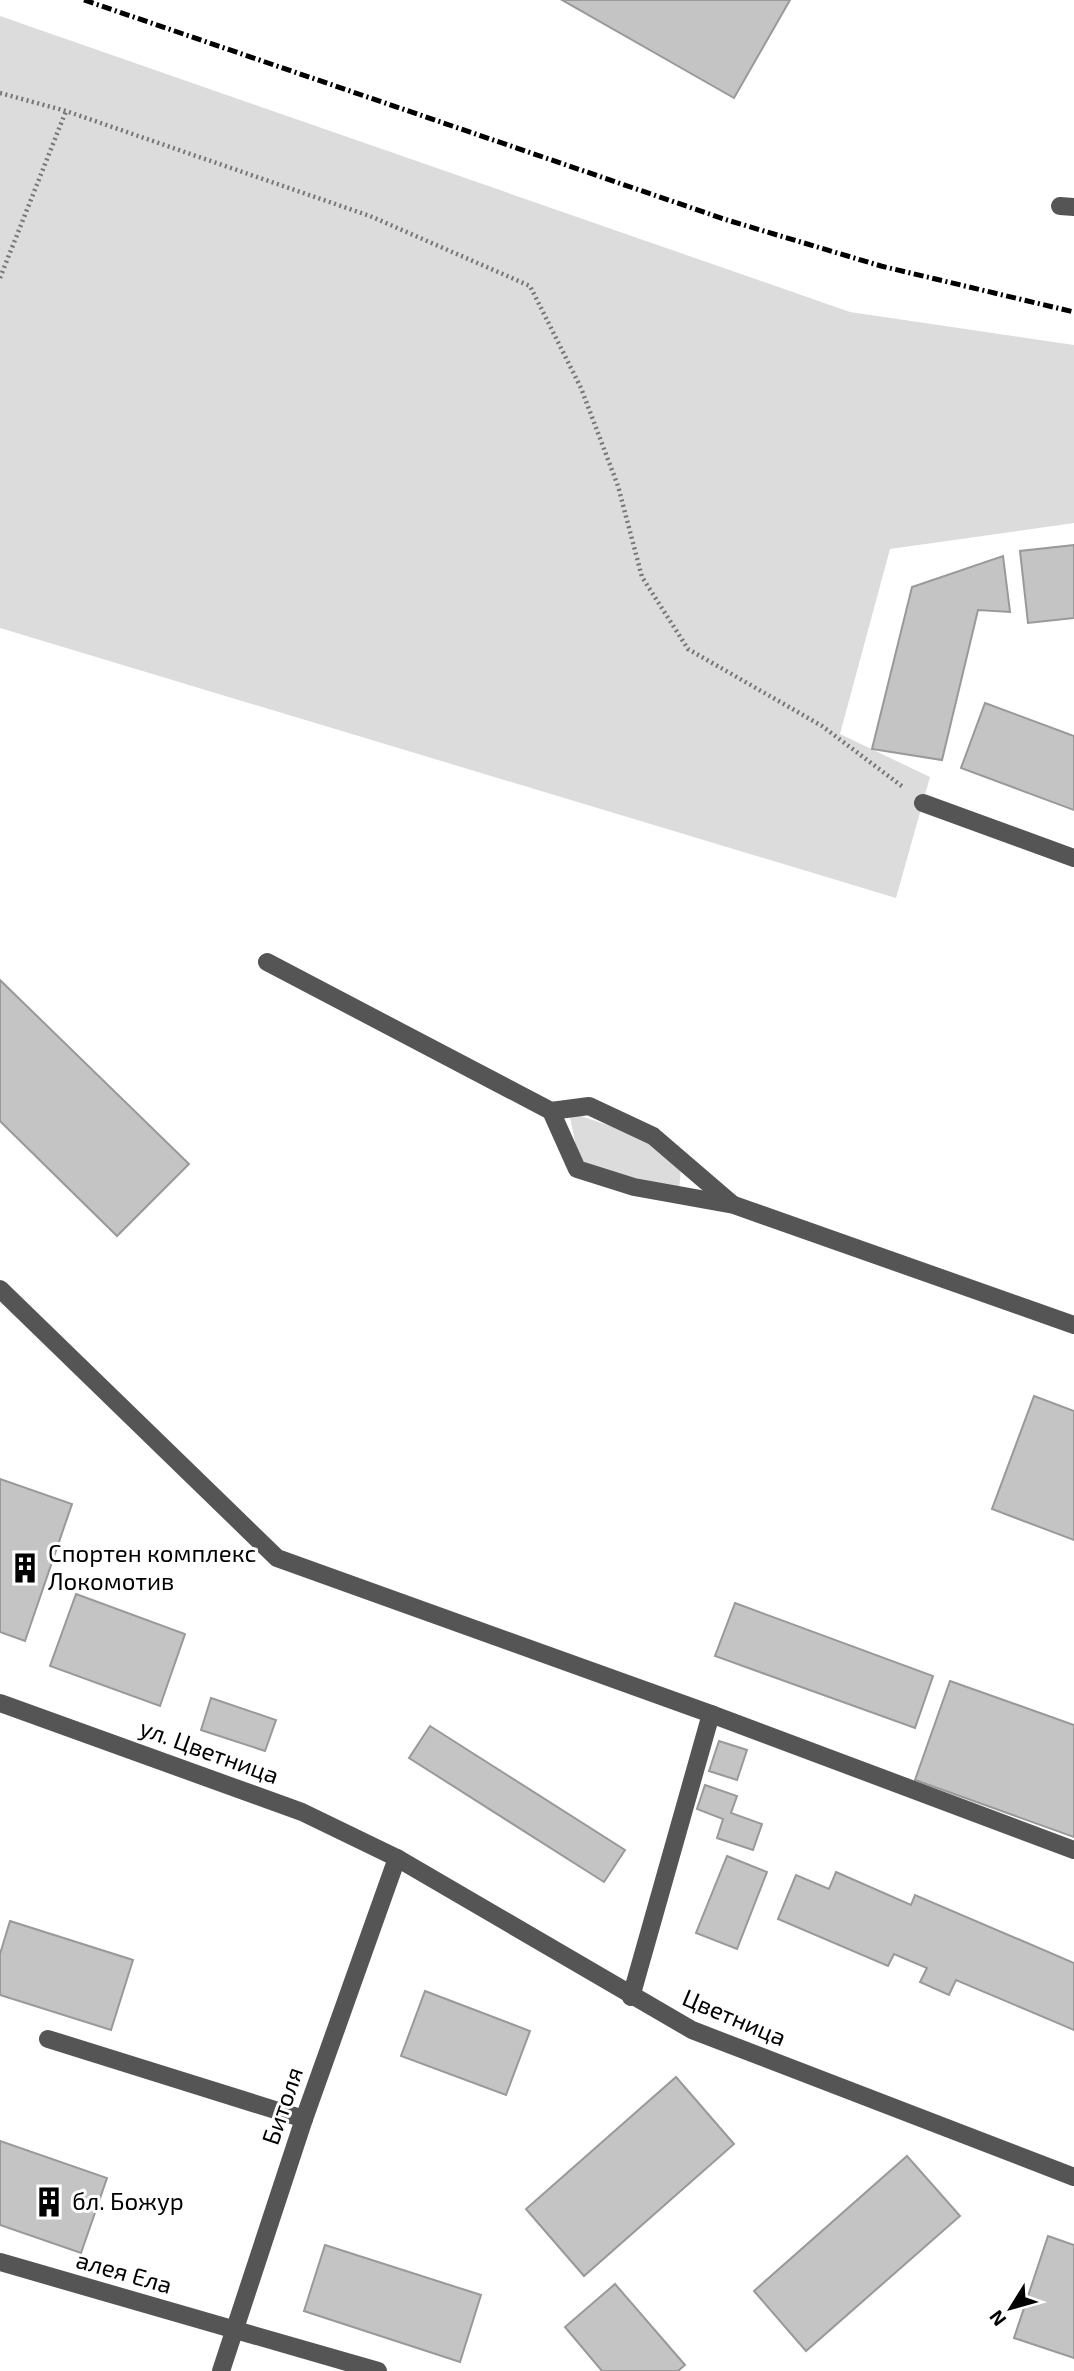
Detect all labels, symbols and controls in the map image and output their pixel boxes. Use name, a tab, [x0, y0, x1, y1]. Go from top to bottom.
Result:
place label: Спортен комплекс Локомотив	[48, 1538, 256, 1595]
building icon: Спортен комплекс Локомотив	[8, 1551, 42, 1585]
street label: ул. Цветница	[136, 1712, 283, 1790]
street label: Цветница	[678, 1982, 791, 2051]
street label: Битоля	[255, 2063, 308, 2148]
building icon: бл. Божур	[32, 2185, 66, 2219]
place label: бл. Божур	[72, 2186, 184, 2216]
street label: алея Ела	[73, 2244, 176, 2299]
north arrow	[976, 2273, 1046, 2343]
text: N	[984, 2306, 1010, 2331]

